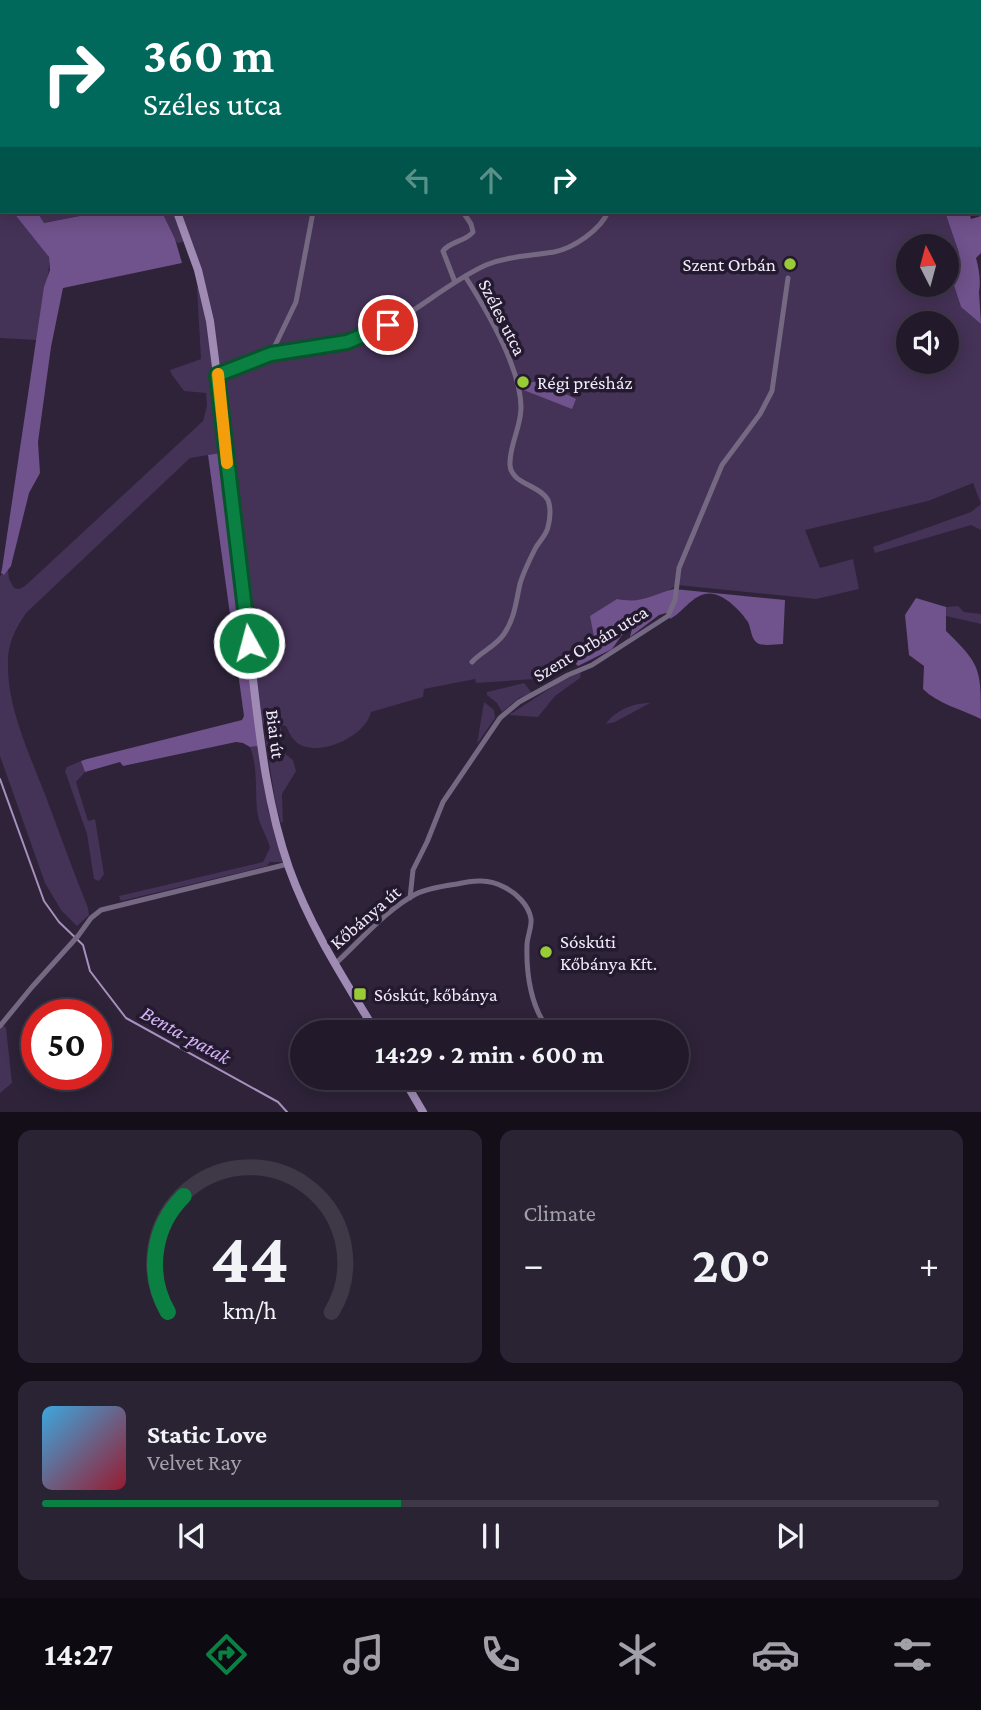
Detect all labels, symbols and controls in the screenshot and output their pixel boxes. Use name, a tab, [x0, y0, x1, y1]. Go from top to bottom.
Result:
icon: right	[28, 28, 119, 119]
text: 360 m	[143, 28, 274, 83]
text: Széles utca	[143, 86, 282, 122]
icon: left	[399, 161, 437, 199]
icon: ahead	[472, 161, 510, 199]
icon: right	[545, 161, 583, 199]
north arrow	[896, 234, 959, 298]
map controls	[896, 234, 959, 374]
place label: Szent Orbán	[683, 254, 776, 275]
marker: Szent Orbán	[782, 256, 798, 272]
street label: Széles utca	[474, 276, 531, 359]
pin	[358, 295, 418, 355]
icon: arrive	[369, 306, 407, 344]
button: sound	[896, 311, 959, 374]
place label: Régi présház	[537, 372, 633, 393]
marker: Régi présház	[515, 374, 531, 390]
street label: Szent Orbán utca	[529, 601, 652, 686]
position arrow	[212, 606, 286, 680]
street label: Biai út	[262, 708, 289, 760]
street label: Kőbánya út	[326, 881, 405, 954]
place label: Sóskúti Kőbánya Kft.	[560, 931, 657, 974]
marker: Sóskúti Kőbánya Kft.	[538, 944, 554, 960]
place label: Sóskút, kőbánya	[374, 984, 498, 1005]
marker: Sóskút, kőbánya	[352, 986, 368, 1002]
speed limit sign: 50	[21, 999, 112, 1090]
water label: Benta-patak	[137, 1001, 236, 1070]
text: 14:29 · 2 min · 600 m	[375, 1040, 604, 1069]
text: Climate	[524, 1200, 596, 1226]
text: 44	[211, 1218, 289, 1299]
text: 20°	[692, 1235, 770, 1293]
text: −	[524, 1243, 544, 1285]
text: +	[919, 1243, 939, 1285]
text: km/h	[223, 1297, 277, 1324]
text: Static Love	[147, 1420, 267, 1449]
text: Velvet Ray	[147, 1449, 241, 1475]
icon: previous	[173, 1517, 211, 1555]
icon: pause	[472, 1517, 510, 1555]
icon: next	[771, 1517, 809, 1555]
icon: directions	[202, 1630, 251, 1679]
icon: music	[339, 1630, 388, 1679]
icon: phone	[476, 1630, 525, 1679]
icon: climate	[613, 1630, 662, 1679]
icon: car	[751, 1630, 800, 1679]
icon: filters	[888, 1630, 937, 1679]
text: 14:27	[44, 1636, 113, 1672]

